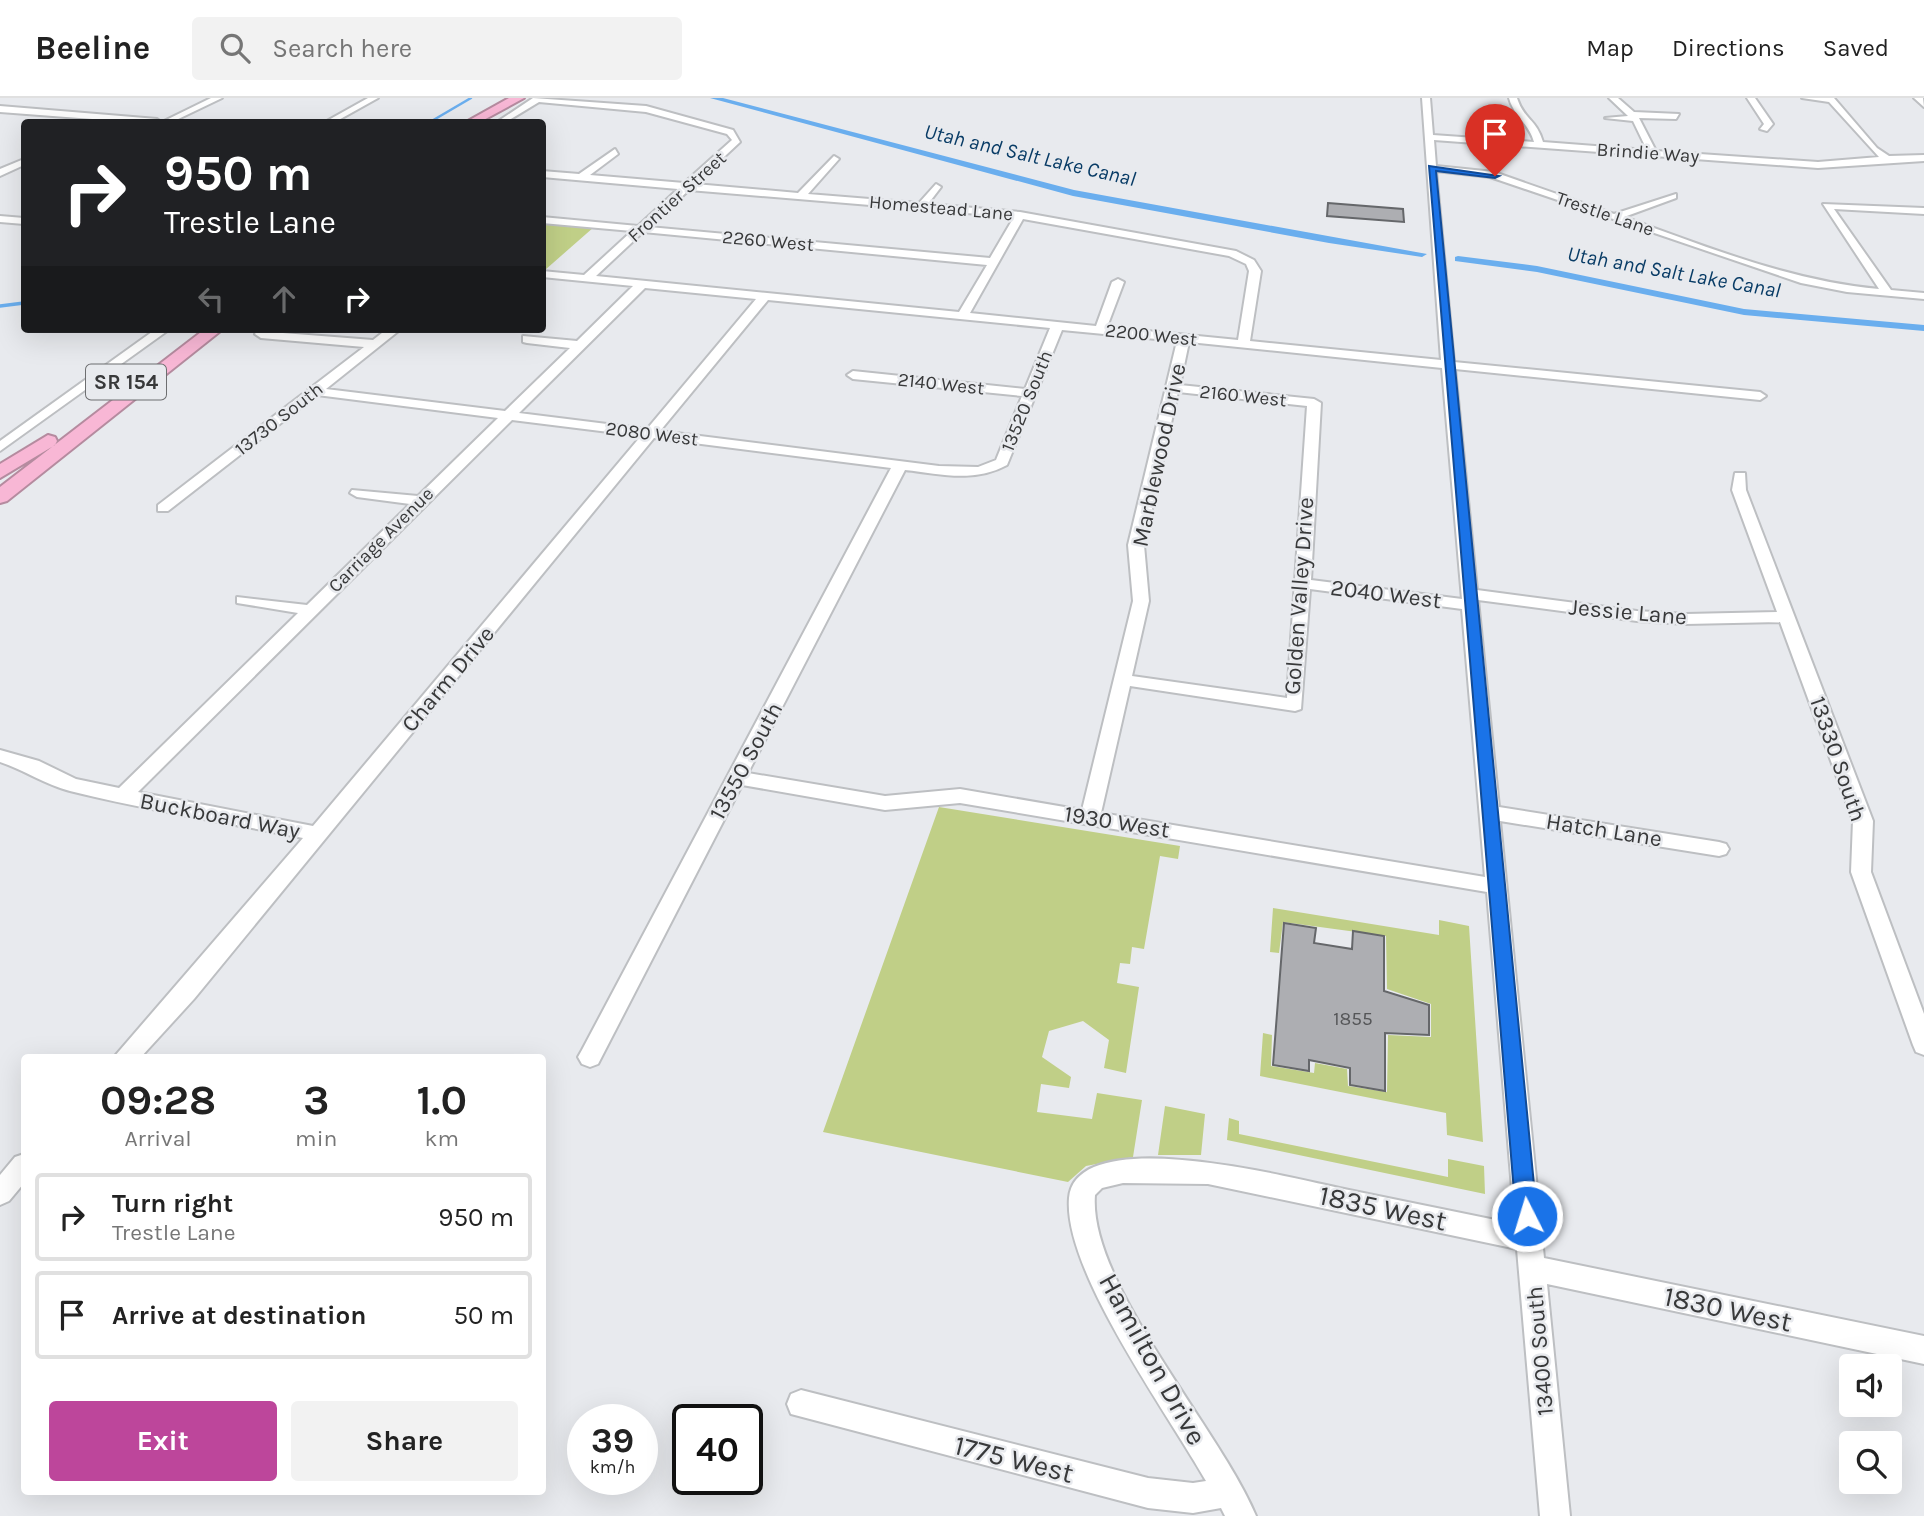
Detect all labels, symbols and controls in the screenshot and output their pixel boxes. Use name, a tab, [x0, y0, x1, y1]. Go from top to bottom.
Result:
search box	[192, 17, 682, 80]
text: Beeline	[35, 29, 150, 67]
icon: search	[216, 29, 254, 67]
text: Search here	[272, 33, 412, 64]
text: Map	[1586, 34, 1634, 62]
text: Directions	[1672, 34, 1785, 62]
text: Saved	[1823, 34, 1889, 62]
pin	[1465, 104, 1525, 176]
icon: arrive	[1476, 115, 1514, 153]
water label: Utah and Salt Lake Canal	[922, 119, 1138, 191]
street label: Brindie Way	[1596, 138, 1700, 168]
text: 950 m	[164, 145, 312, 202]
icon: right	[49, 147, 140, 238]
street label: Frontier Street	[623, 147, 731, 247]
street label: Trestle Lane	[1553, 187, 1657, 241]
street label: Homestead Lane	[868, 191, 1014, 225]
text: Trestle Lane	[164, 204, 336, 241]
street label: 2260 West	[721, 226, 815, 256]
water label: Utah and Salt Lake Canal	[1565, 241, 1783, 303]
icon: left	[192, 280, 230, 318]
icon: ahead	[265, 280, 303, 318]
icon: right	[338, 280, 376, 318]
street label: 2200 West	[1104, 319, 1198, 351]
street label: 13520 South	[997, 347, 1057, 455]
street label: Marblewood Drive	[1126, 361, 1192, 549]
road number: SR 154	[86, 364, 166, 400]
street label: 2140 West	[897, 369, 985, 399]
street label: 13730 South	[231, 378, 327, 460]
street label: 2160 West	[1198, 381, 1288, 411]
street label: 2080 West	[604, 417, 700, 451]
street label: Carriage Avenue	[324, 483, 438, 597]
street label: Golden Valley Drive	[1279, 496, 1319, 696]
street label: 2040 West	[1329, 574, 1443, 614]
street label: Jessie Lane	[1568, 593, 1688, 631]
street label: Charm Drive	[396, 621, 500, 737]
street label: 13330 South	[1804, 693, 1872, 825]
street label: 13550 South	[704, 698, 788, 824]
street label: Buckboard Way	[138, 787, 303, 845]
street label: 1930 West	[1063, 800, 1172, 844]
street label: Hatch Lane	[1544, 808, 1664, 852]
house number: 1855	[1333, 1008, 1373, 1030]
text: 09:28	[100, 1075, 216, 1125]
text: 3	[303, 1075, 329, 1125]
text: 1.0	[416, 1075, 467, 1125]
text: Arrival	[124, 1125, 192, 1152]
text: min	[295, 1125, 337, 1152]
text: km	[424, 1125, 459, 1152]
street label: 1835 West	[1316, 1178, 1450, 1238]
position arrow	[1490, 1179, 1564, 1253]
text: Turn right	[112, 1188, 233, 1219]
icon: right	[53, 1198, 91, 1236]
text: 950 m	[438, 1202, 514, 1233]
text: Trestle Lane	[112, 1219, 236, 1246]
street label: Hamilton Drive	[1092, 1267, 1214, 1451]
street label: 1830 West	[1661, 1279, 1795, 1339]
street label: 13400 South	[1521, 1285, 1559, 1417]
icon: arrive	[53, 1296, 91, 1334]
text: Arrive at destination	[112, 1300, 366, 1331]
text: 50 m	[453, 1300, 514, 1331]
map controls	[1839, 1354, 1902, 1494]
button: sound	[1839, 1354, 1902, 1417]
button: Exit	[49, 1401, 277, 1481]
button: Share	[291, 1401, 518, 1481]
speed limit sign: 40	[672, 1404, 763, 1495]
text: 39	[591, 1420, 634, 1461]
street label: 1775 West	[951, 1428, 1077, 1490]
button: search	[1839, 1431, 1902, 1494]
text: km/h	[590, 1456, 635, 1478]

